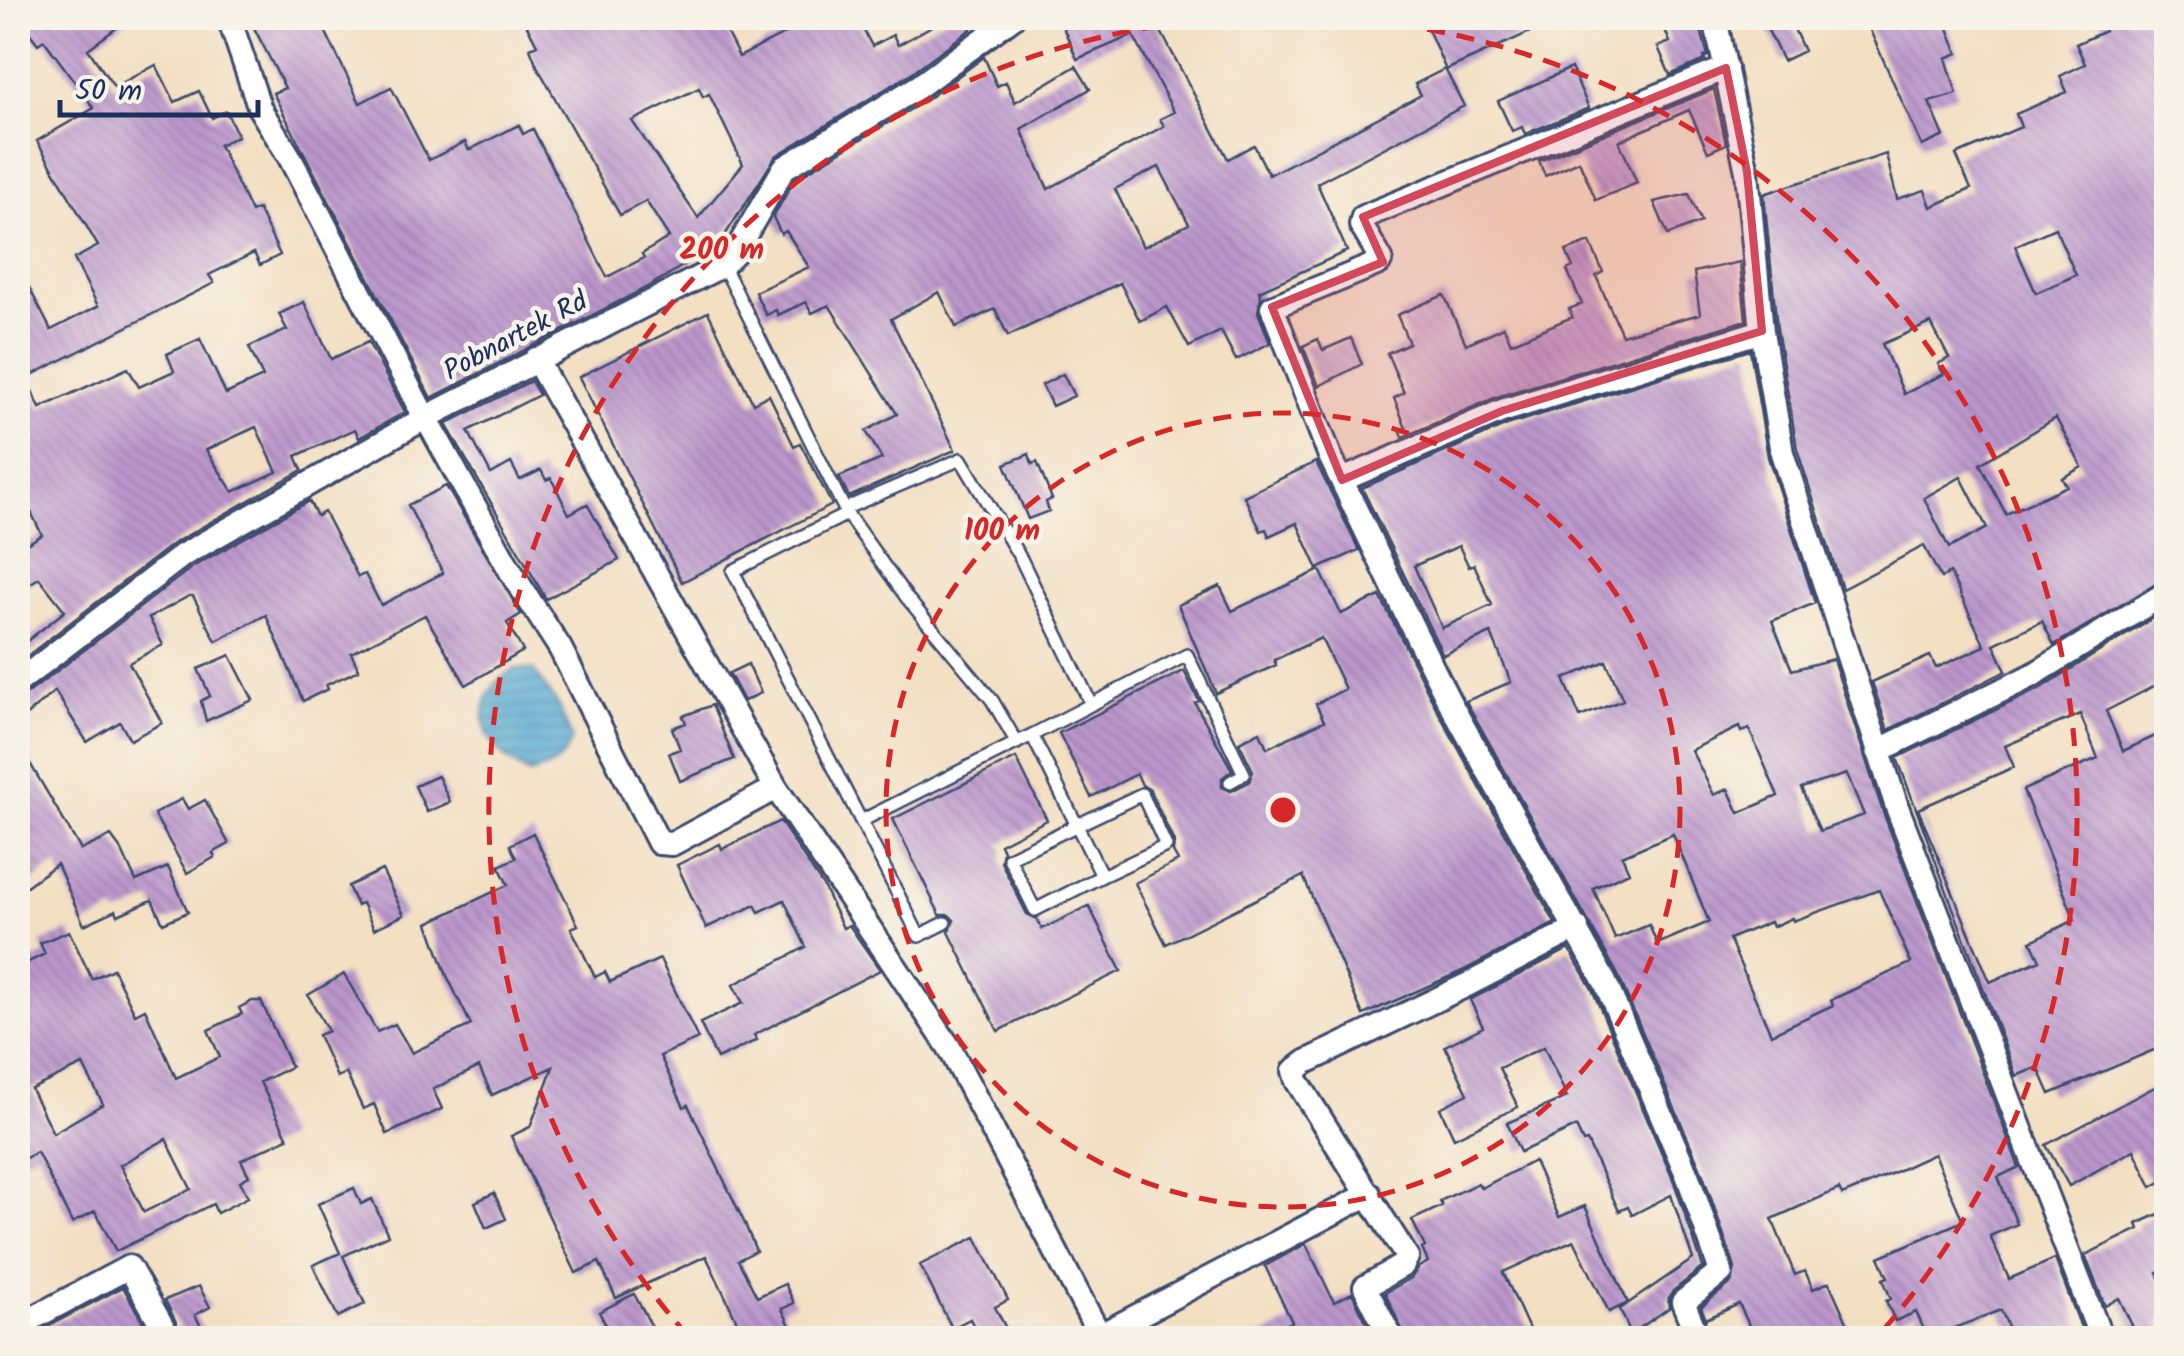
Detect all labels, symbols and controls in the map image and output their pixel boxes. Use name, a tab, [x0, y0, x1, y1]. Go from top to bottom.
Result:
scale bar	[60, 55, 258, 117]
text: 50 m	[75, 68, 142, 116]
text: 200 m	[680, 227, 764, 275]
street label: Pobnartek Rd	[436, 280, 597, 394]
text: 100 m	[964, 508, 1040, 556]
centre of rings	[1265, 792, 1301, 828]

